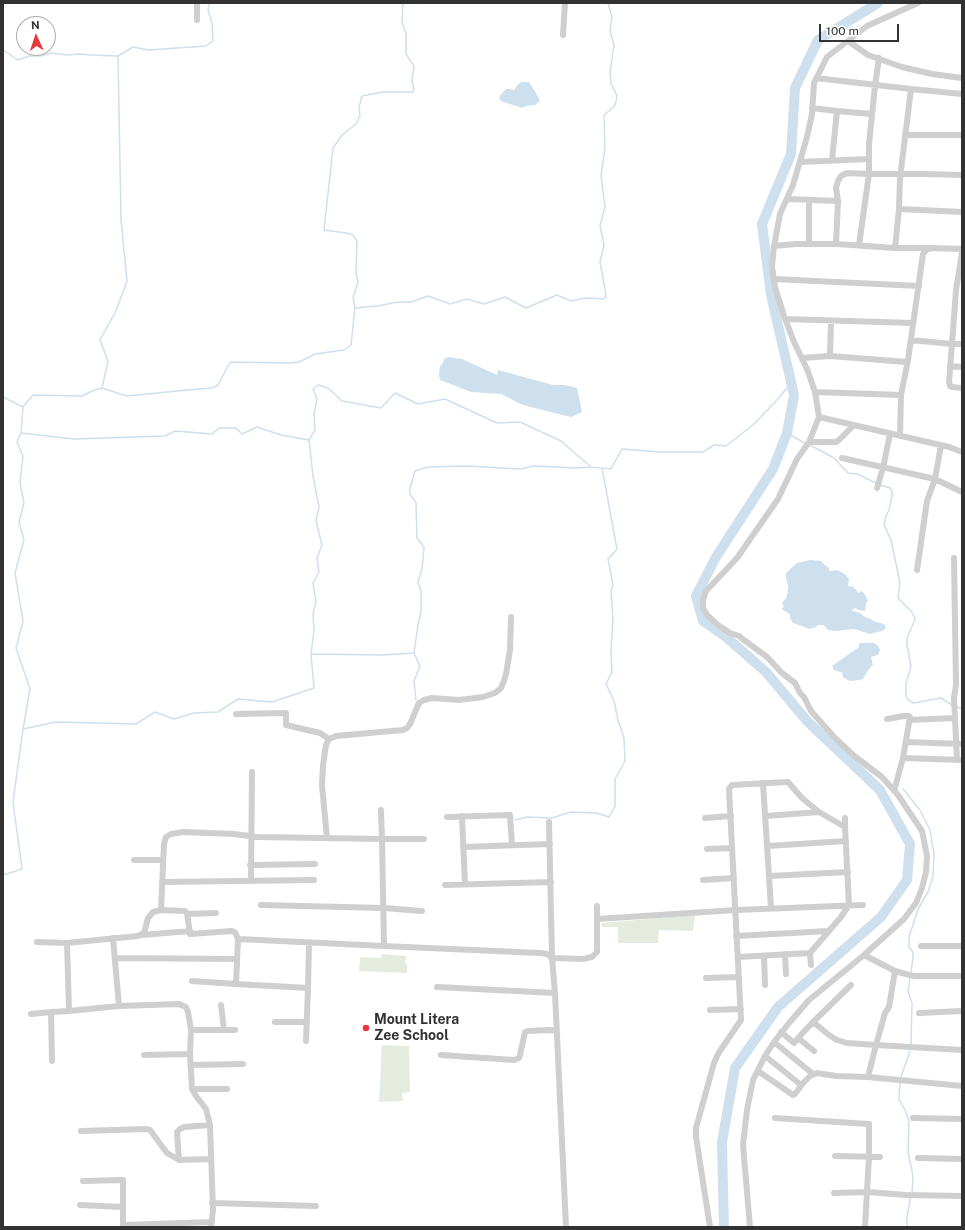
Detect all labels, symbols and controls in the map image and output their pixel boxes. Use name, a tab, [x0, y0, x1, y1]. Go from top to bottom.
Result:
north arrow	[16, 16, 56, 56]
scale bar	[821, 16, 901, 42]
text: N	[31, 19, 40, 31]
text: 100 m	[826, 24, 859, 38]
place label: Mount Litera Zee School	[374, 1012, 459, 1044]
marker: Mount Litera Zee School	[361, 1023, 371, 1033]

